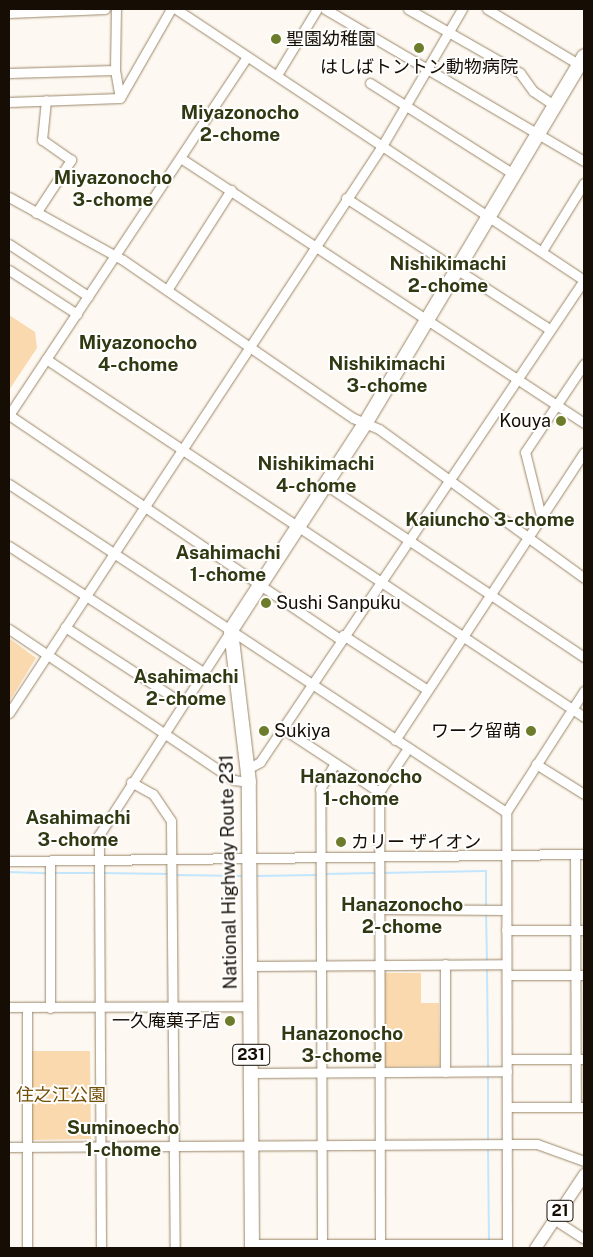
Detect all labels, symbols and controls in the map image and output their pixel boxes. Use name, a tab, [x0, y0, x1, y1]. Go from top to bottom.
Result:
place label: 聖園幼稚園	[286, 28, 376, 50]
marker: 聖園幼稚園	[270, 33, 282, 45]
marker: はしばトントン動物病院	[413, 42, 425, 54]
place label: はしばトントン動物病院	[320, 56, 518, 78]
district label: Miyazonocho 2-chome	[181, 102, 299, 146]
district label: Miyazonocho 3-chome	[54, 167, 172, 211]
district label: Nishikimachi 2-chome	[390, 253, 506, 297]
district label: Miyazonocho 4-chome	[79, 332, 197, 376]
district label: Nishikimachi 3-chome	[329, 353, 445, 397]
place label: Kouya	[499, 410, 551, 432]
marker: Kouya	[555, 415, 567, 427]
district label: Nishikimachi 4-chome	[258, 453, 374, 497]
district label: Kaiuncho 3-chome	[405, 509, 575, 531]
district label: Asahimachi 1-chome	[175, 542, 281, 586]
place label: Sushi Sanpuku	[276, 592, 401, 614]
marker: Sushi Sanpuku	[260, 597, 272, 609]
district label: Asahimachi 2-chome	[133, 666, 239, 710]
place label: Sukiya	[274, 720, 331, 742]
place label: ワーク留萌	[431, 720, 521, 742]
marker: Sukiya	[258, 725, 270, 737]
marker: ワーク留萌	[525, 725, 537, 737]
street label: National Highway Route 231	[216, 754, 242, 990]
district label: Hanazonocho 1-chome	[300, 766, 422, 810]
district label: Asahimachi 3-chome	[25, 807, 131, 851]
place label: カリー ザイオン	[351, 831, 481, 853]
marker: カリー ザイオン	[335, 836, 347, 848]
district label: Hanazonocho 2-chome	[341, 894, 463, 938]
place label: 一久庵菓子店	[112, 1010, 220, 1032]
marker: 一久庵菓子店	[224, 1015, 236, 1027]
district label: Hanazonocho 3-chome	[281, 1023, 403, 1067]
road number: 231	[231, 1042, 271, 1068]
park label: 住之江公園	[16, 1084, 106, 1106]
district label: Suminoecho 1-chome	[67, 1117, 179, 1161]
road number: 21	[546, 1198, 574, 1224]

